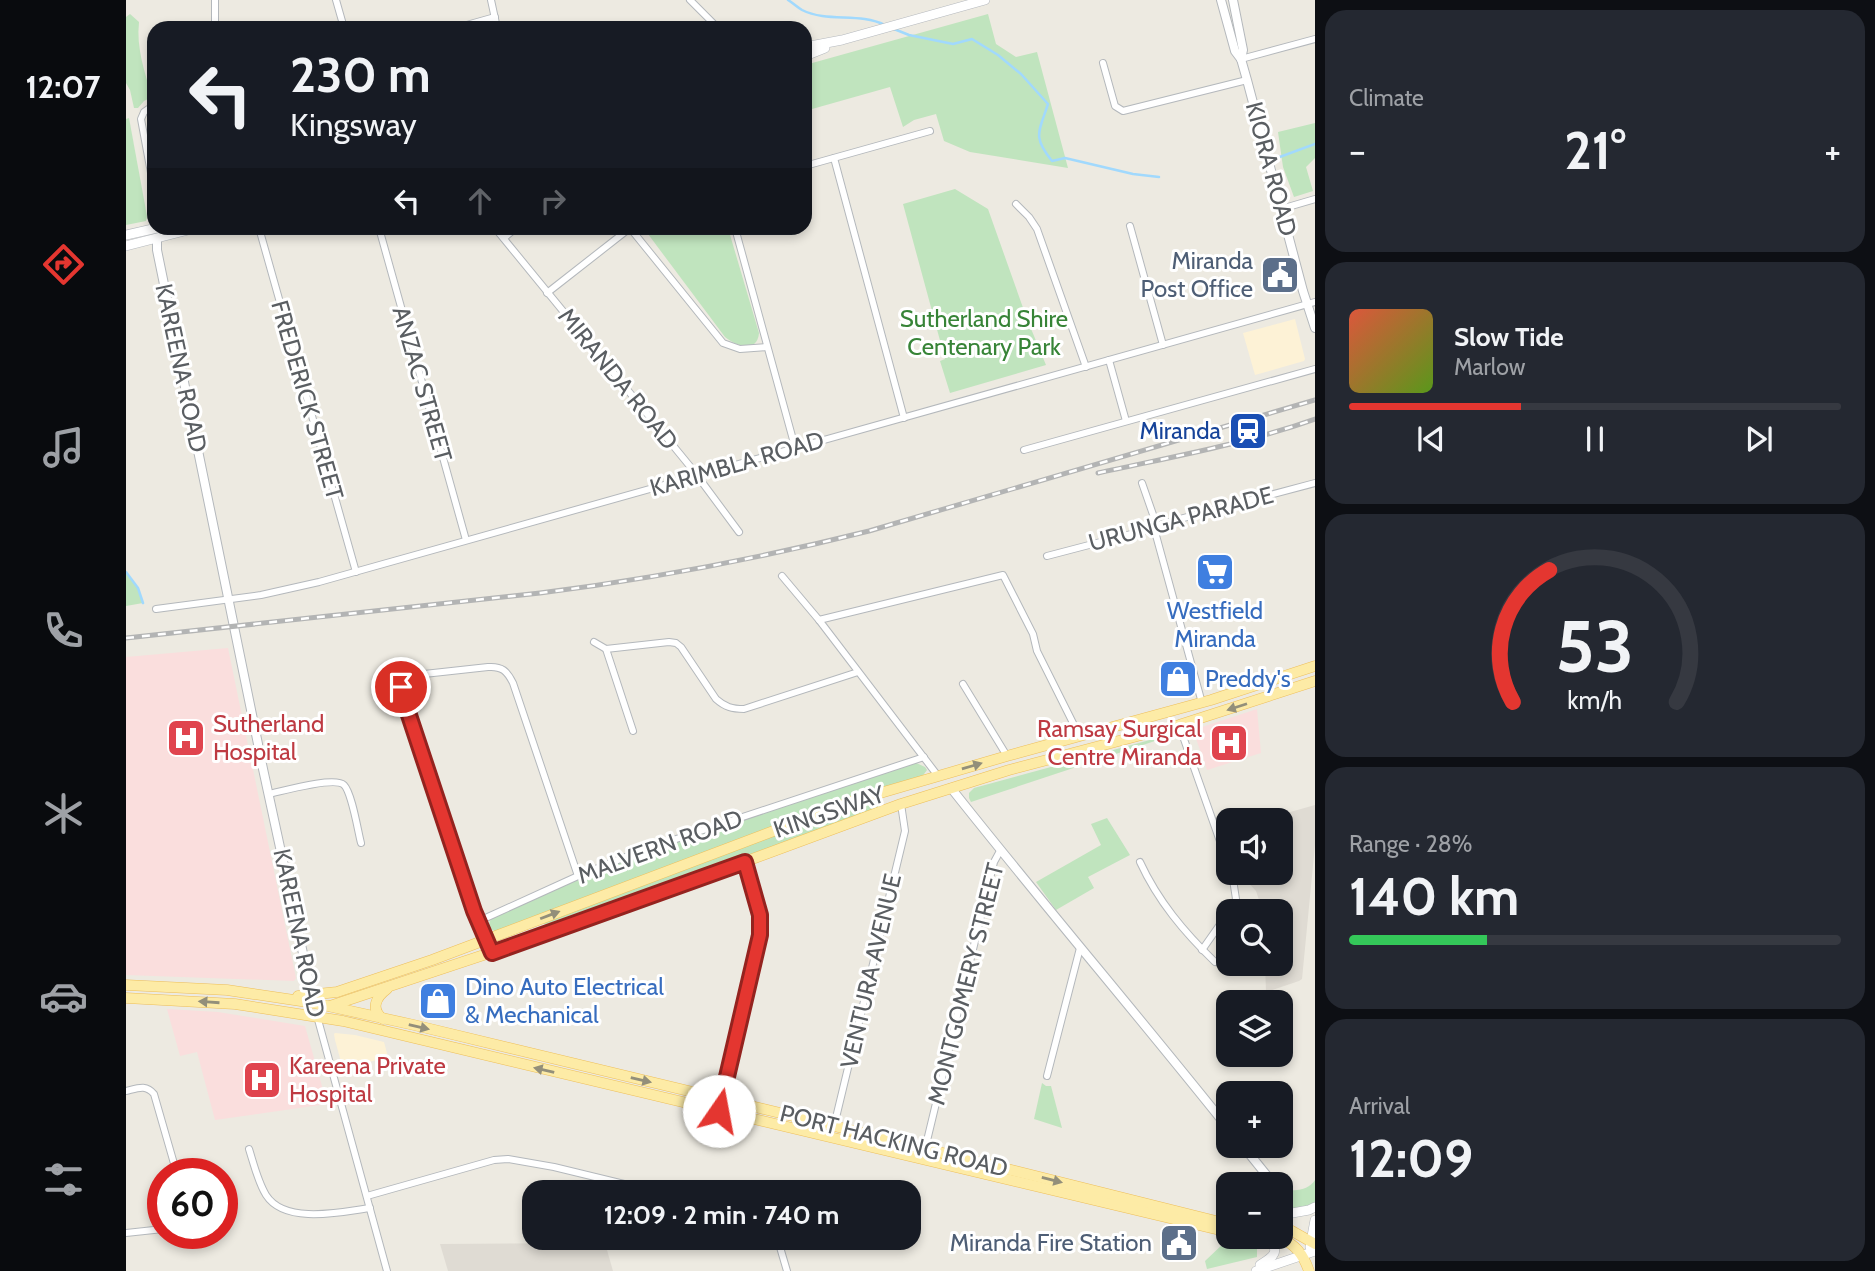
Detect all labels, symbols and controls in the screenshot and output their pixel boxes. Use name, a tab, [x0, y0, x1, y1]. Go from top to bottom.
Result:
text: 230 m	[290, 45, 431, 104]
icon: left	[175, 49, 266, 140]
text: 12:07	[26, 67, 100, 106]
text: Climate	[1349, 84, 1424, 112]
street label: KIORA ROAD	[1240, 99, 1303, 239]
text: Kingsway	[290, 105, 417, 144]
text: 21°	[1564, 119, 1626, 182]
text: −	[1349, 127, 1366, 174]
text: +	[1824, 127, 1841, 174]
icon: left	[388, 182, 426, 220]
icon: ahead	[461, 182, 499, 220]
icon: right	[534, 182, 572, 220]
icon: directions	[39, 240, 88, 289]
place label: Miranda Post Office	[1141, 246, 1253, 303]
public building icon: Miranda Post Office	[1259, 254, 1301, 296]
street label: KAREENA ROAD	[149, 281, 213, 455]
street label: FREDERICK STREET	[265, 297, 350, 503]
street label: MIRANDA ROAD	[552, 302, 684, 455]
street label: ANZAC STREET	[386, 303, 459, 465]
park label: Sutherland Shire Centenary Park	[900, 304, 1068, 361]
text: Slow Tide	[1454, 321, 1564, 353]
text: Marlow	[1454, 353, 1525, 381]
station icon: Miranda	[1227, 410, 1269, 452]
place label: Miranda	[1139, 416, 1221, 445]
icon: previous	[1412, 420, 1450, 458]
icon: pause	[1576, 420, 1614, 458]
icon: next	[1740, 420, 1778, 458]
icon: music	[39, 423, 88, 472]
street label: KARIMBLA ROAD	[647, 425, 827, 502]
street label: URUNGA PARADE	[1085, 480, 1276, 557]
supermarket icon: Westfield Miranda	[1194, 551, 1236, 593]
place label: Westfield Miranda	[1167, 596, 1263, 653]
text: 53	[1556, 602, 1634, 690]
icon: phone	[39, 606, 88, 655]
pin	[371, 657, 431, 717]
shop icon: Preddy's	[1157, 658, 1199, 700]
place label: Preddy's	[1205, 664, 1291, 693]
icon: arrive	[382, 668, 420, 706]
text: km/h	[1568, 684, 1622, 714]
one-way arrow	[1226, 702, 1247, 712]
place label: Sutherland Hospital	[213, 709, 324, 766]
place label: Ramsay Surgical Centre Miranda	[1037, 714, 1202, 771]
hospital icon: Sutherland Hospital	[165, 717, 207, 759]
hospital icon: Ramsay Surgical Centre Miranda	[1208, 722, 1250, 764]
one-way arrow	[962, 760, 984, 771]
street label: KINGSWAY	[770, 779, 888, 844]
icon: climate	[39, 789, 88, 838]
street label: MALVERN ROAD	[573, 803, 746, 890]
map controls	[1216, 808, 1293, 1249]
button: sound	[1216, 808, 1293, 885]
text: Range · 28%	[1349, 830, 1472, 858]
street label: KAREENA ROAD	[267, 846, 331, 1020]
street label: MONTGOMERY STREET	[921, 860, 1010, 1108]
text: 140 km	[1349, 865, 1519, 928]
street label: VENTURA AVENUE	[834, 871, 907, 1071]
button: search	[1216, 899, 1293, 976]
one-way arrow	[540, 910, 561, 921]
icon: car	[39, 972, 88, 1021]
place label: Dino Auto Electrical & Mechanical	[465, 972, 664, 1029]
shop icon: Dino Auto Electrical & Mechanical	[417, 980, 459, 1022]
button: layers	[1216, 990, 1293, 1067]
one-way arrow	[198, 996, 220, 1007]
one-way arrow	[409, 1022, 431, 1033]
place label: Kareena Private Hospital	[289, 1051, 446, 1108]
hospital icon: Kareena Private Hospital	[241, 1059, 283, 1101]
one-way arrow	[533, 1064, 555, 1075]
position arrow	[682, 1074, 756, 1148]
one-way arrow	[630, 1075, 652, 1086]
button: +	[1216, 1081, 1293, 1158]
text: Arrival	[1349, 1092, 1410, 1120]
street label: PORT HACKING ROAD	[777, 1098, 1011, 1183]
text: 12:09	[1349, 1127, 1473, 1190]
icon: filters	[39, 1155, 88, 1204]
speed limit sign: 60	[147, 1158, 238, 1249]
button: −	[1216, 1172, 1293, 1249]
one-way arrow	[1041, 1175, 1063, 1186]
text: 12:09 · 2 min · 740 m	[604, 1199, 839, 1231]
public building icon: Miranda Fire Station	[1158, 1222, 1200, 1264]
place label: Miranda Fire Station	[950, 1228, 1152, 1257]

